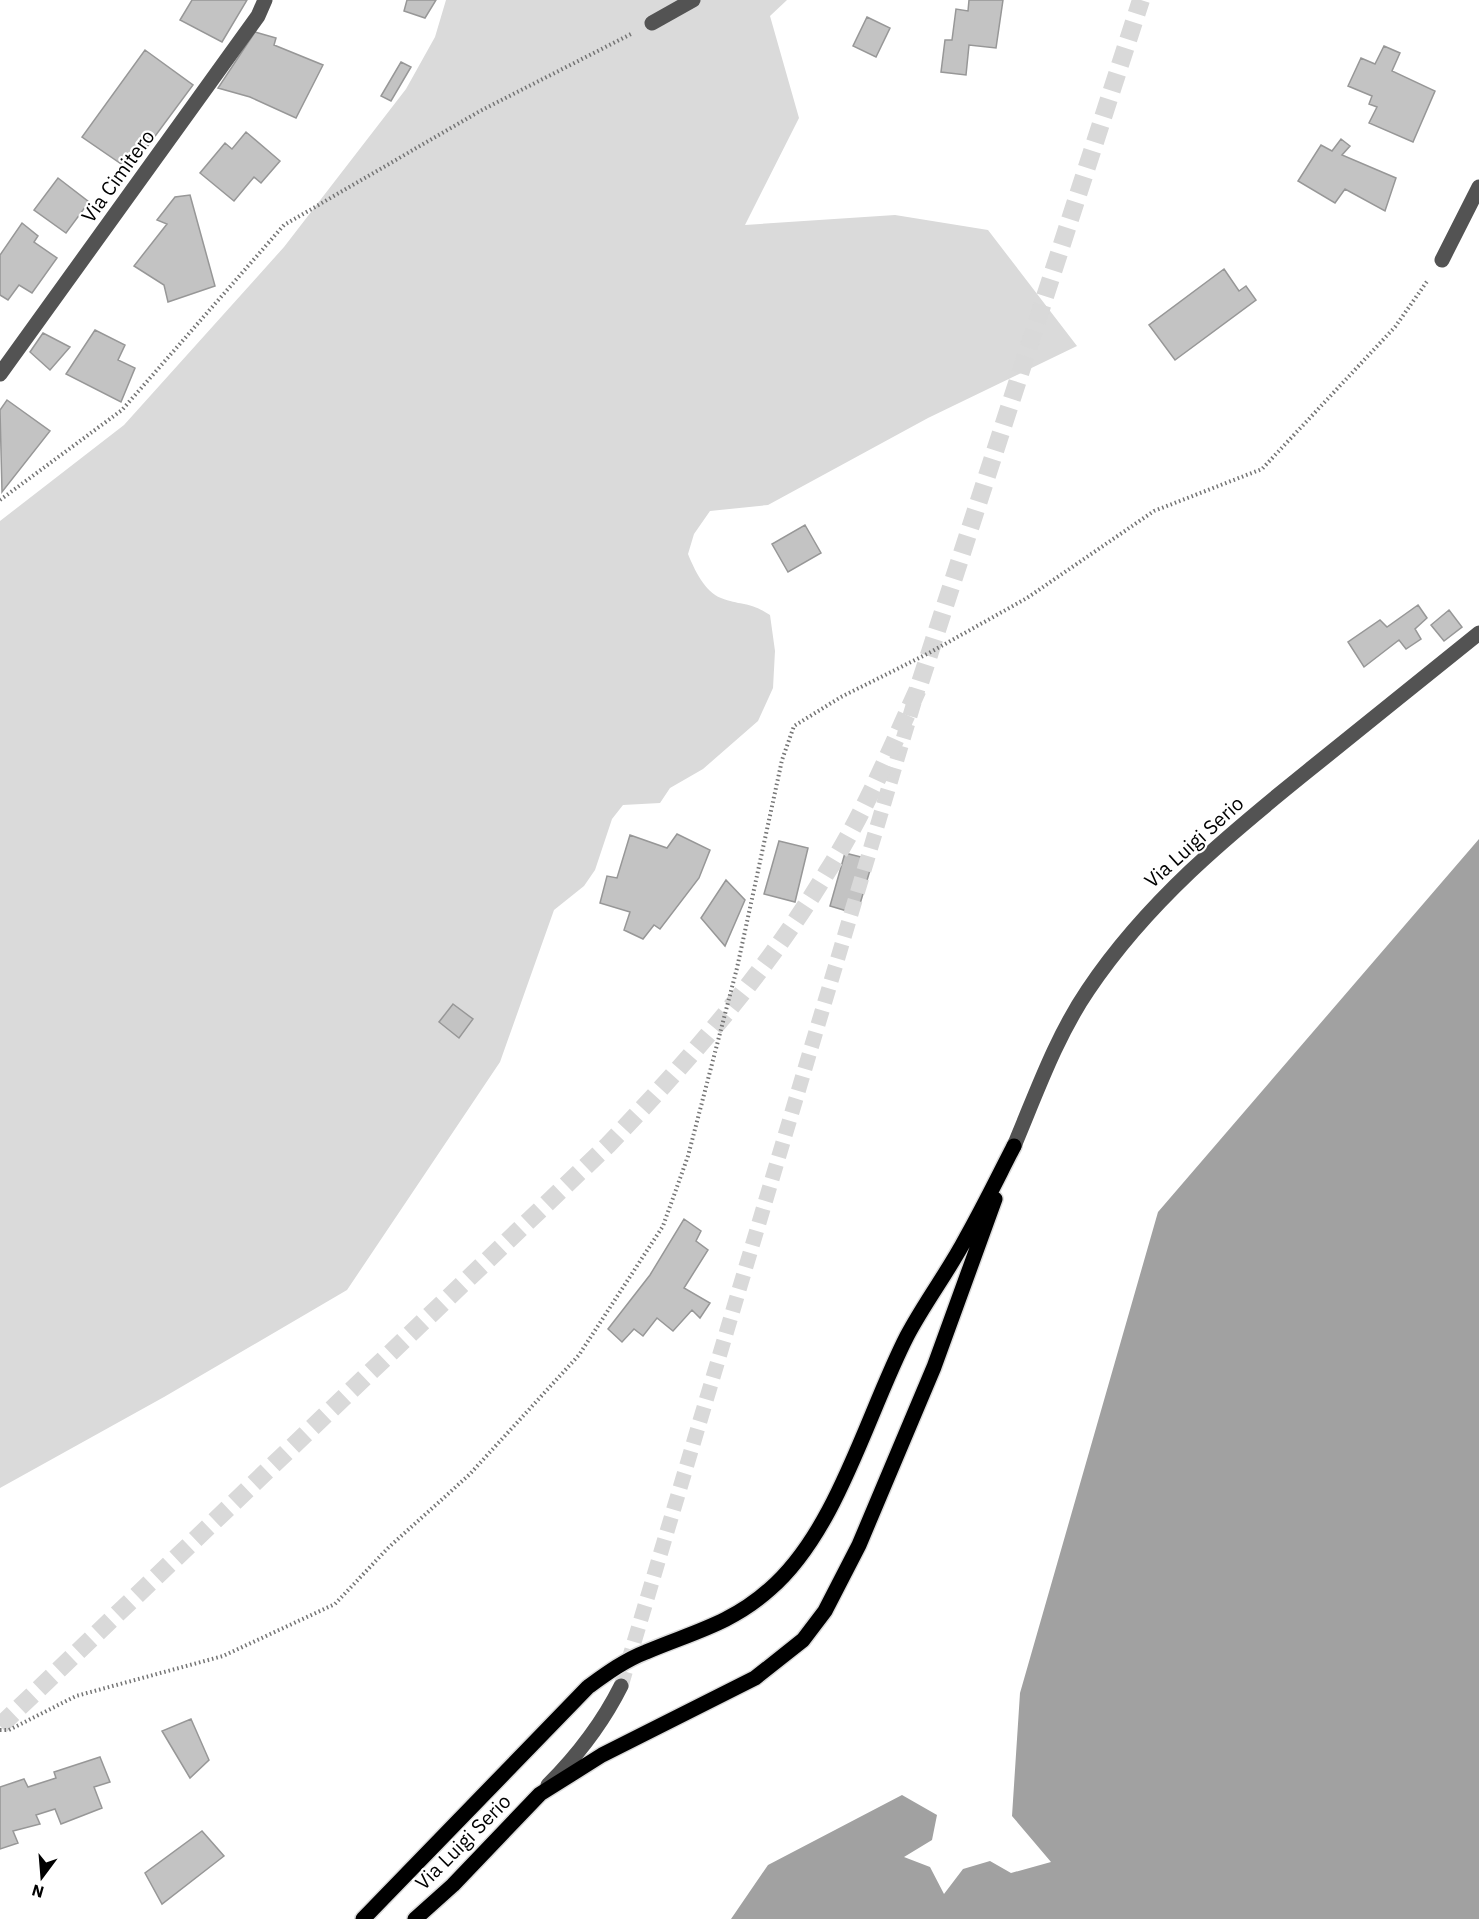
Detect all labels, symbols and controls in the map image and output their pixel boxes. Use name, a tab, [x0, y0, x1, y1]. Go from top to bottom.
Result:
street label: Via Cimitero	[75, 124, 161, 228]
street label: Via Luigi Serio	[1138, 790, 1249, 894]
street label: Via Luigi Serio	[409, 1788, 516, 1895]
north arrow	[12, 1847, 72, 1907]
text: N	[30, 1880, 46, 1903]

